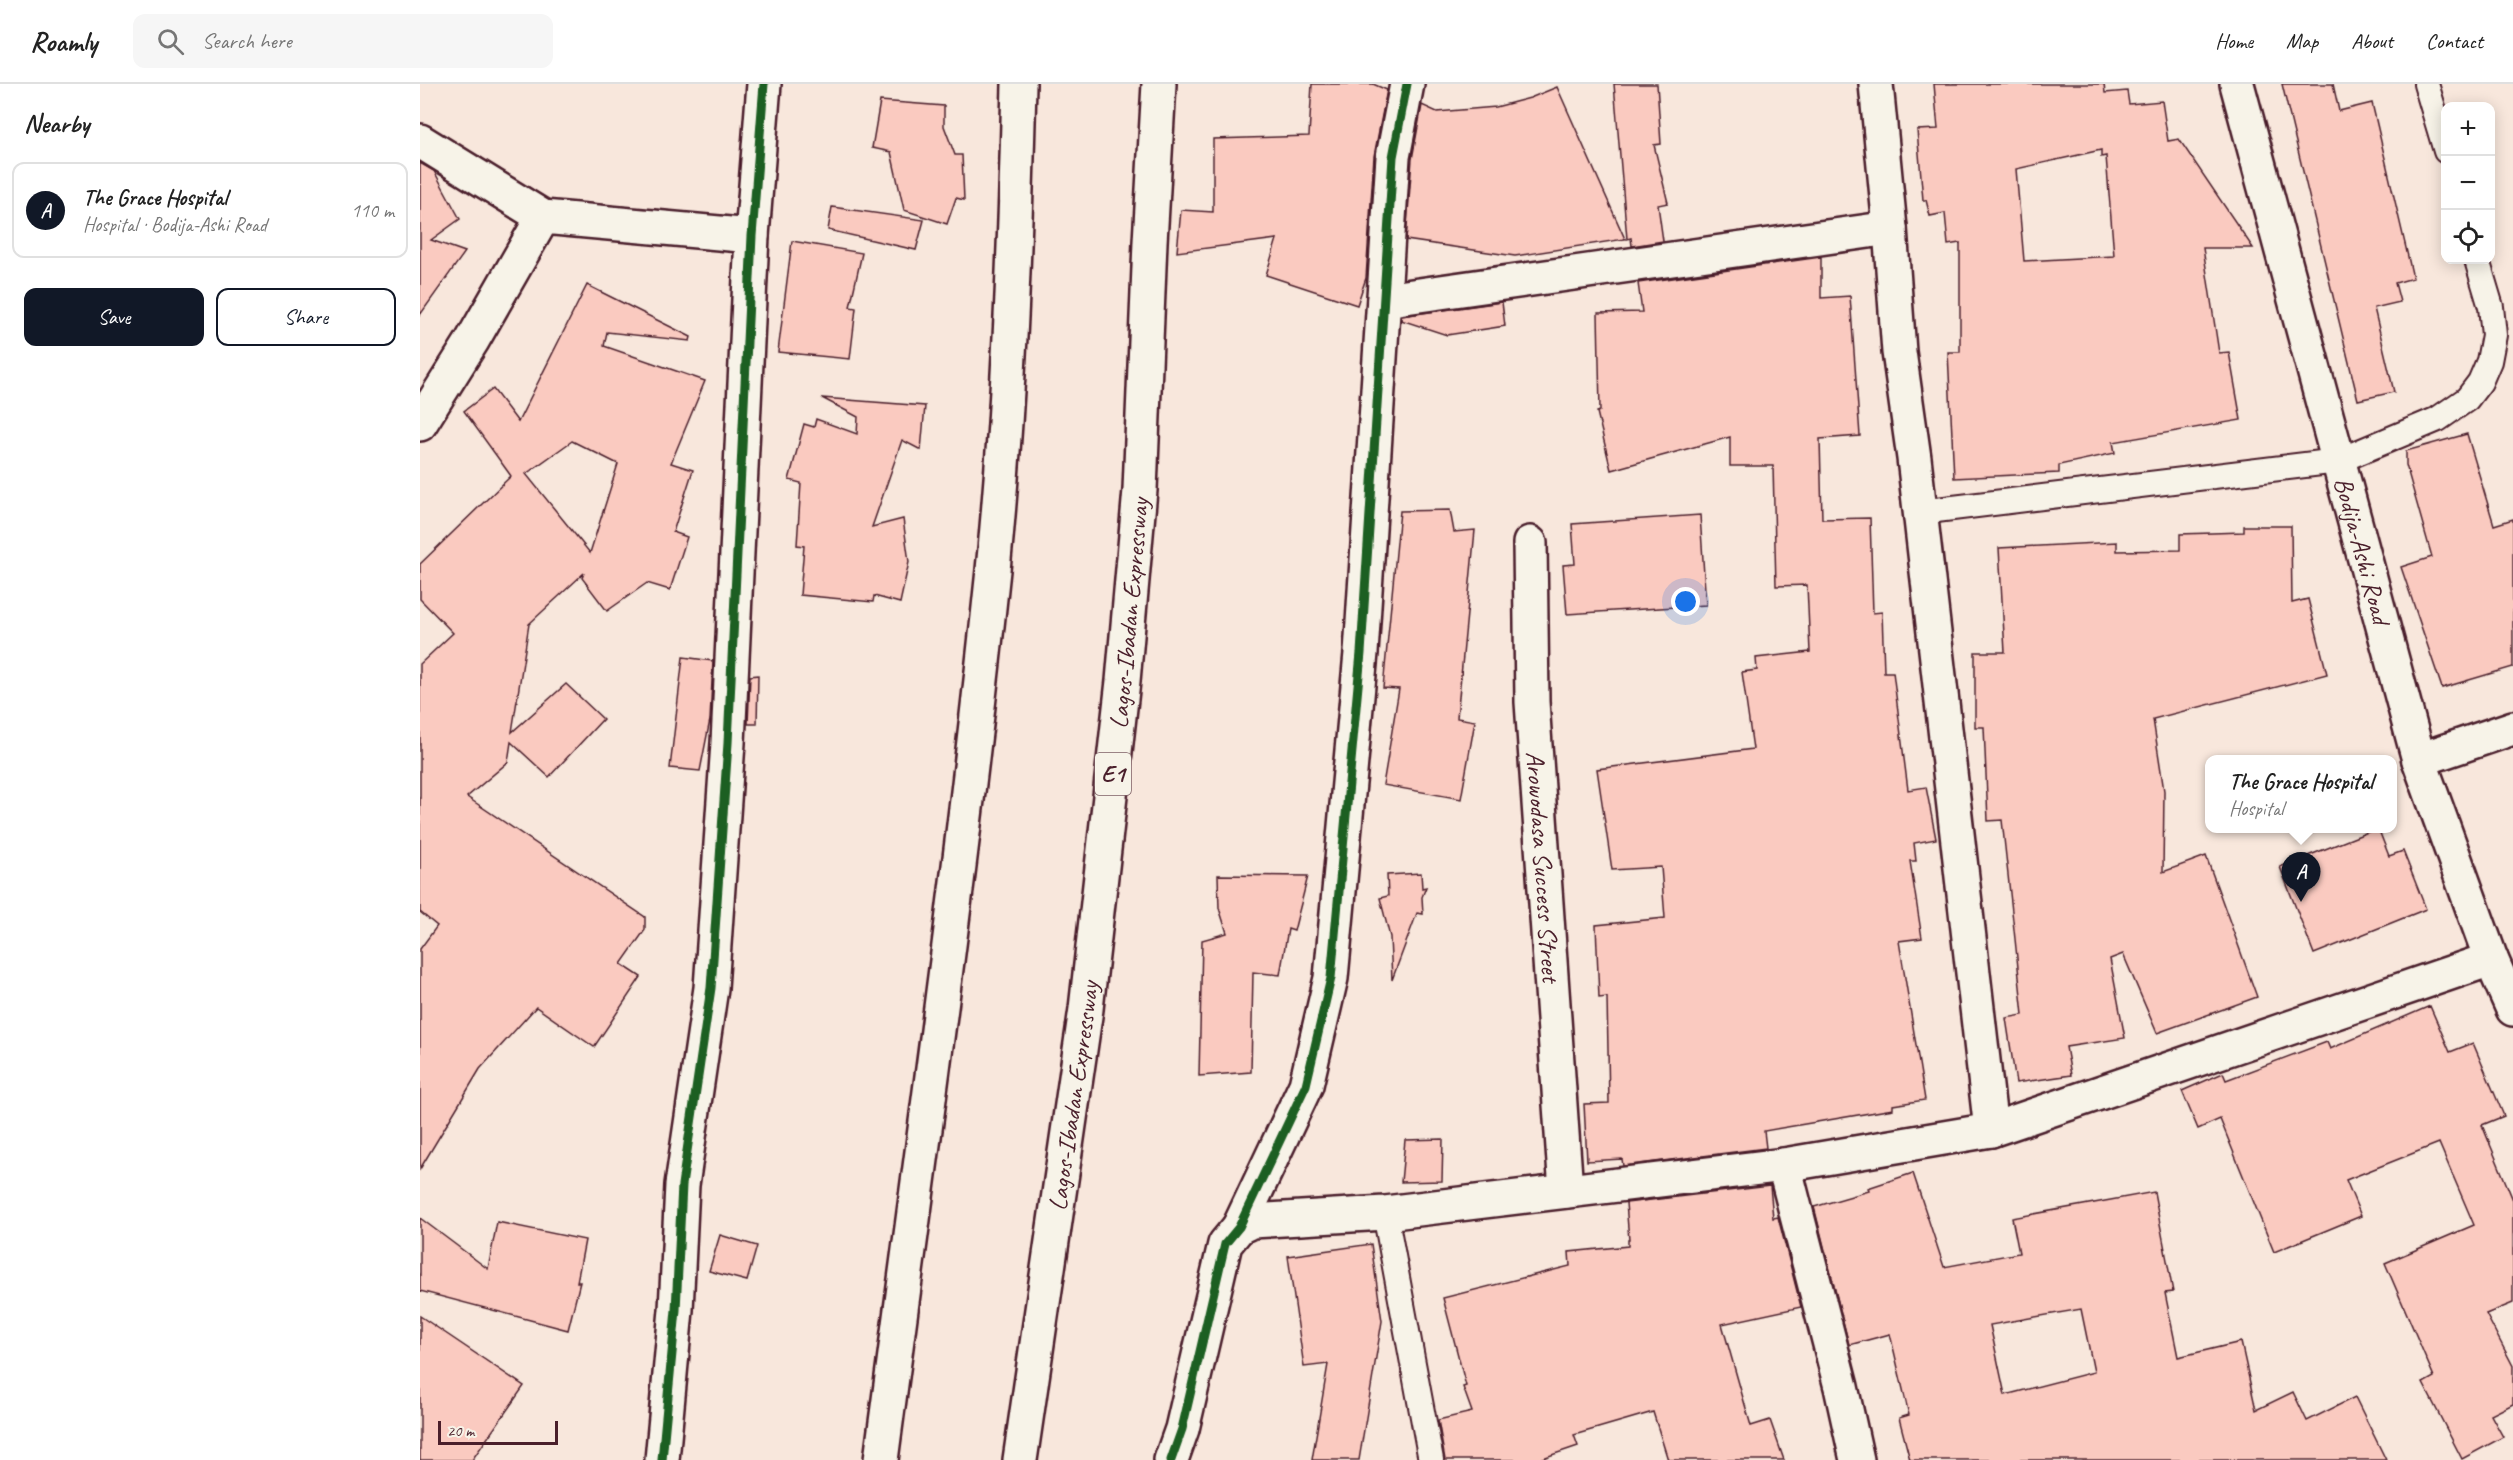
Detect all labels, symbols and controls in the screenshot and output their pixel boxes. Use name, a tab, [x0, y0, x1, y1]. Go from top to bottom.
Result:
search box	[133, 14, 553, 68]
text: Roamly	[30, 24, 97, 59]
icon: search	[154, 25, 187, 58]
text: Search here	[202, 27, 292, 55]
text: Home	[2215, 28, 2253, 54]
text: Map	[2286, 28, 2318, 54]
text: About	[2351, 28, 2393, 54]
text: Contact	[2426, 28, 2483, 54]
map controls	[2441, 102, 2495, 264]
button: +	[2441, 102, 2495, 156]
text: Nearby	[24, 107, 89, 140]
button: −	[2441, 156, 2495, 210]
text: The Grace Hospital	[83, 184, 227, 212]
text: A	[40, 198, 51, 223]
text: 110 m	[351, 198, 394, 223]
button: locate	[2441, 210, 2495, 264]
text: Hospital · Bodija-Ashi Road	[83, 212, 267, 237]
button: Save	[24, 288, 204, 346]
button: Share	[216, 288, 396, 346]
street label: Bodija-Ashi Road	[2327, 473, 2399, 631]
street label: Lagos-Ibadan Expressway	[1101, 494, 1156, 730]
your location	[1671, 587, 1700, 616]
street label: Arowodasa Success Street	[1519, 750, 1568, 985]
road number: E1	[1095, 753, 1131, 795]
popup	[2205, 755, 2397, 833]
text: The Grace Hospital	[2229, 768, 2373, 796]
text: Hospital	[2229, 796, 2284, 821]
pin: A	[2282, 852, 2320, 902]
street label: Lagos-Ibadan Expressway	[1040, 977, 1106, 1213]
scale bar	[438, 1418, 558, 1446]
text: 20 m	[447, 1421, 474, 1441]

